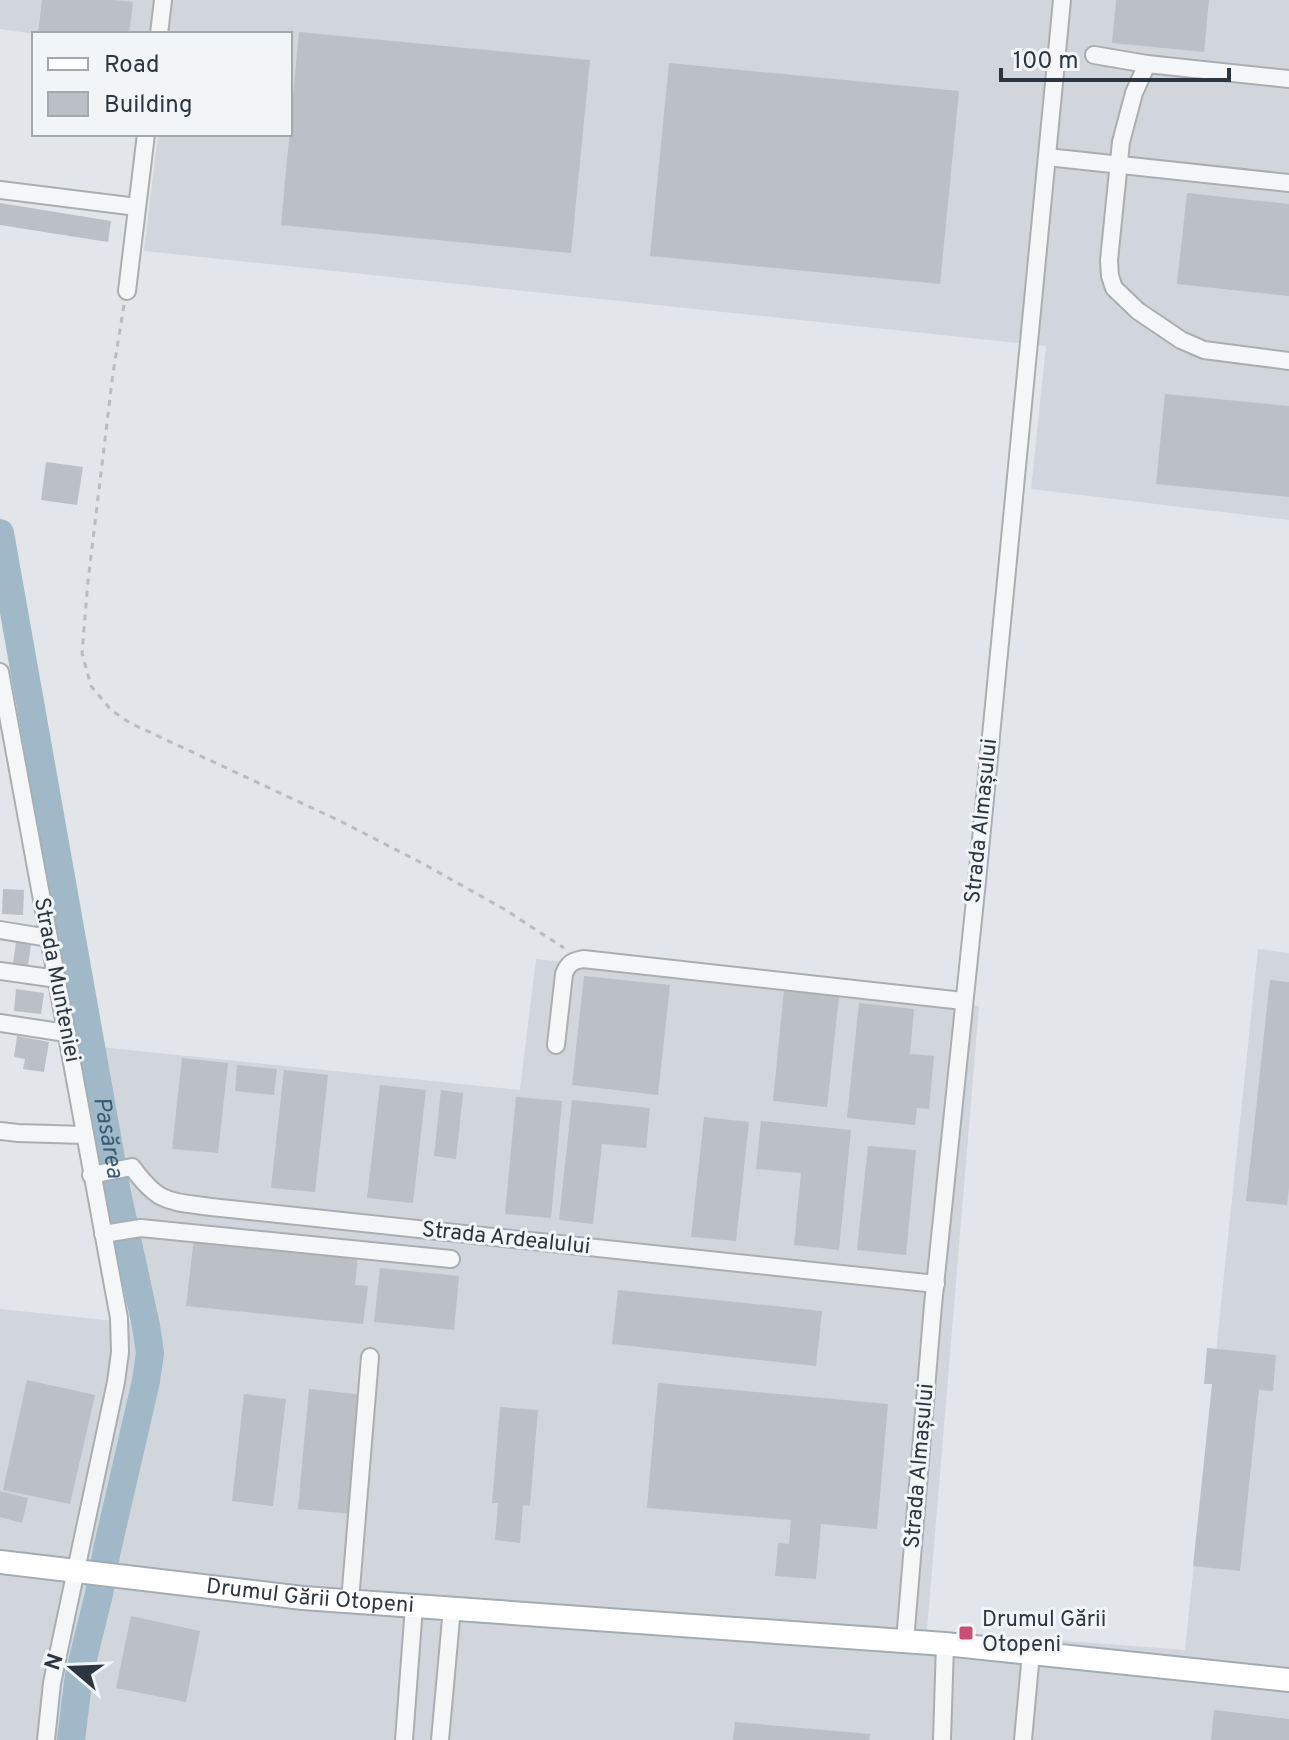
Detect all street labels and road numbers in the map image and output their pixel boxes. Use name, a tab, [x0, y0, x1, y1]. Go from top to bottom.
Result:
street label: Strada Almașului	[960, 737, 1004, 905]
street label: Strada Munteniei	[27, 895, 85, 1065]
street label: Strada Ardealului	[420, 1217, 592, 1261]
street label: Strada Almașului	[899, 1382, 941, 1550]
street label: Drumul Gării Otopeni	[205, 1573, 415, 1619]

